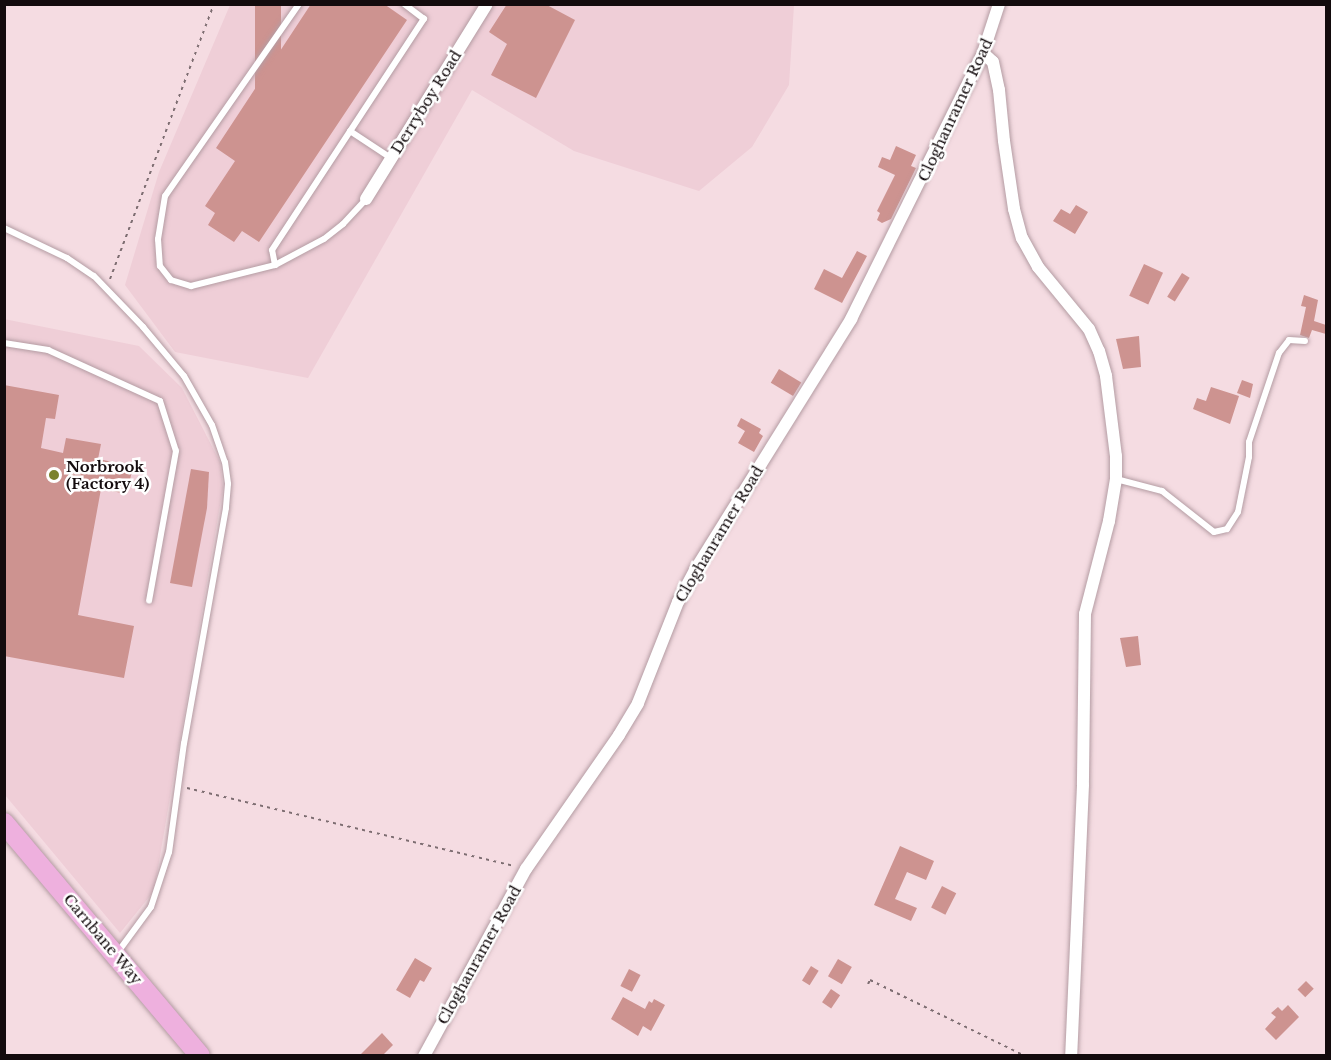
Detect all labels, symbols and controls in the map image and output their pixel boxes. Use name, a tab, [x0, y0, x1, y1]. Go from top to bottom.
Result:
street label: Cloghanramer Road	[914, 35, 996, 185]
street label: Derryboy Road	[387, 47, 465, 157]
place label: Norbrook (Factory 4)	[66, 457, 150, 492]
street label: Cloghanramer Road	[671, 462, 767, 606]
marker: Norbrook (Factory 4)	[47, 468, 61, 482]
street label: Cloghanramer Road	[433, 882, 525, 1028]
street label: Carnbane Way	[60, 890, 146, 988]

